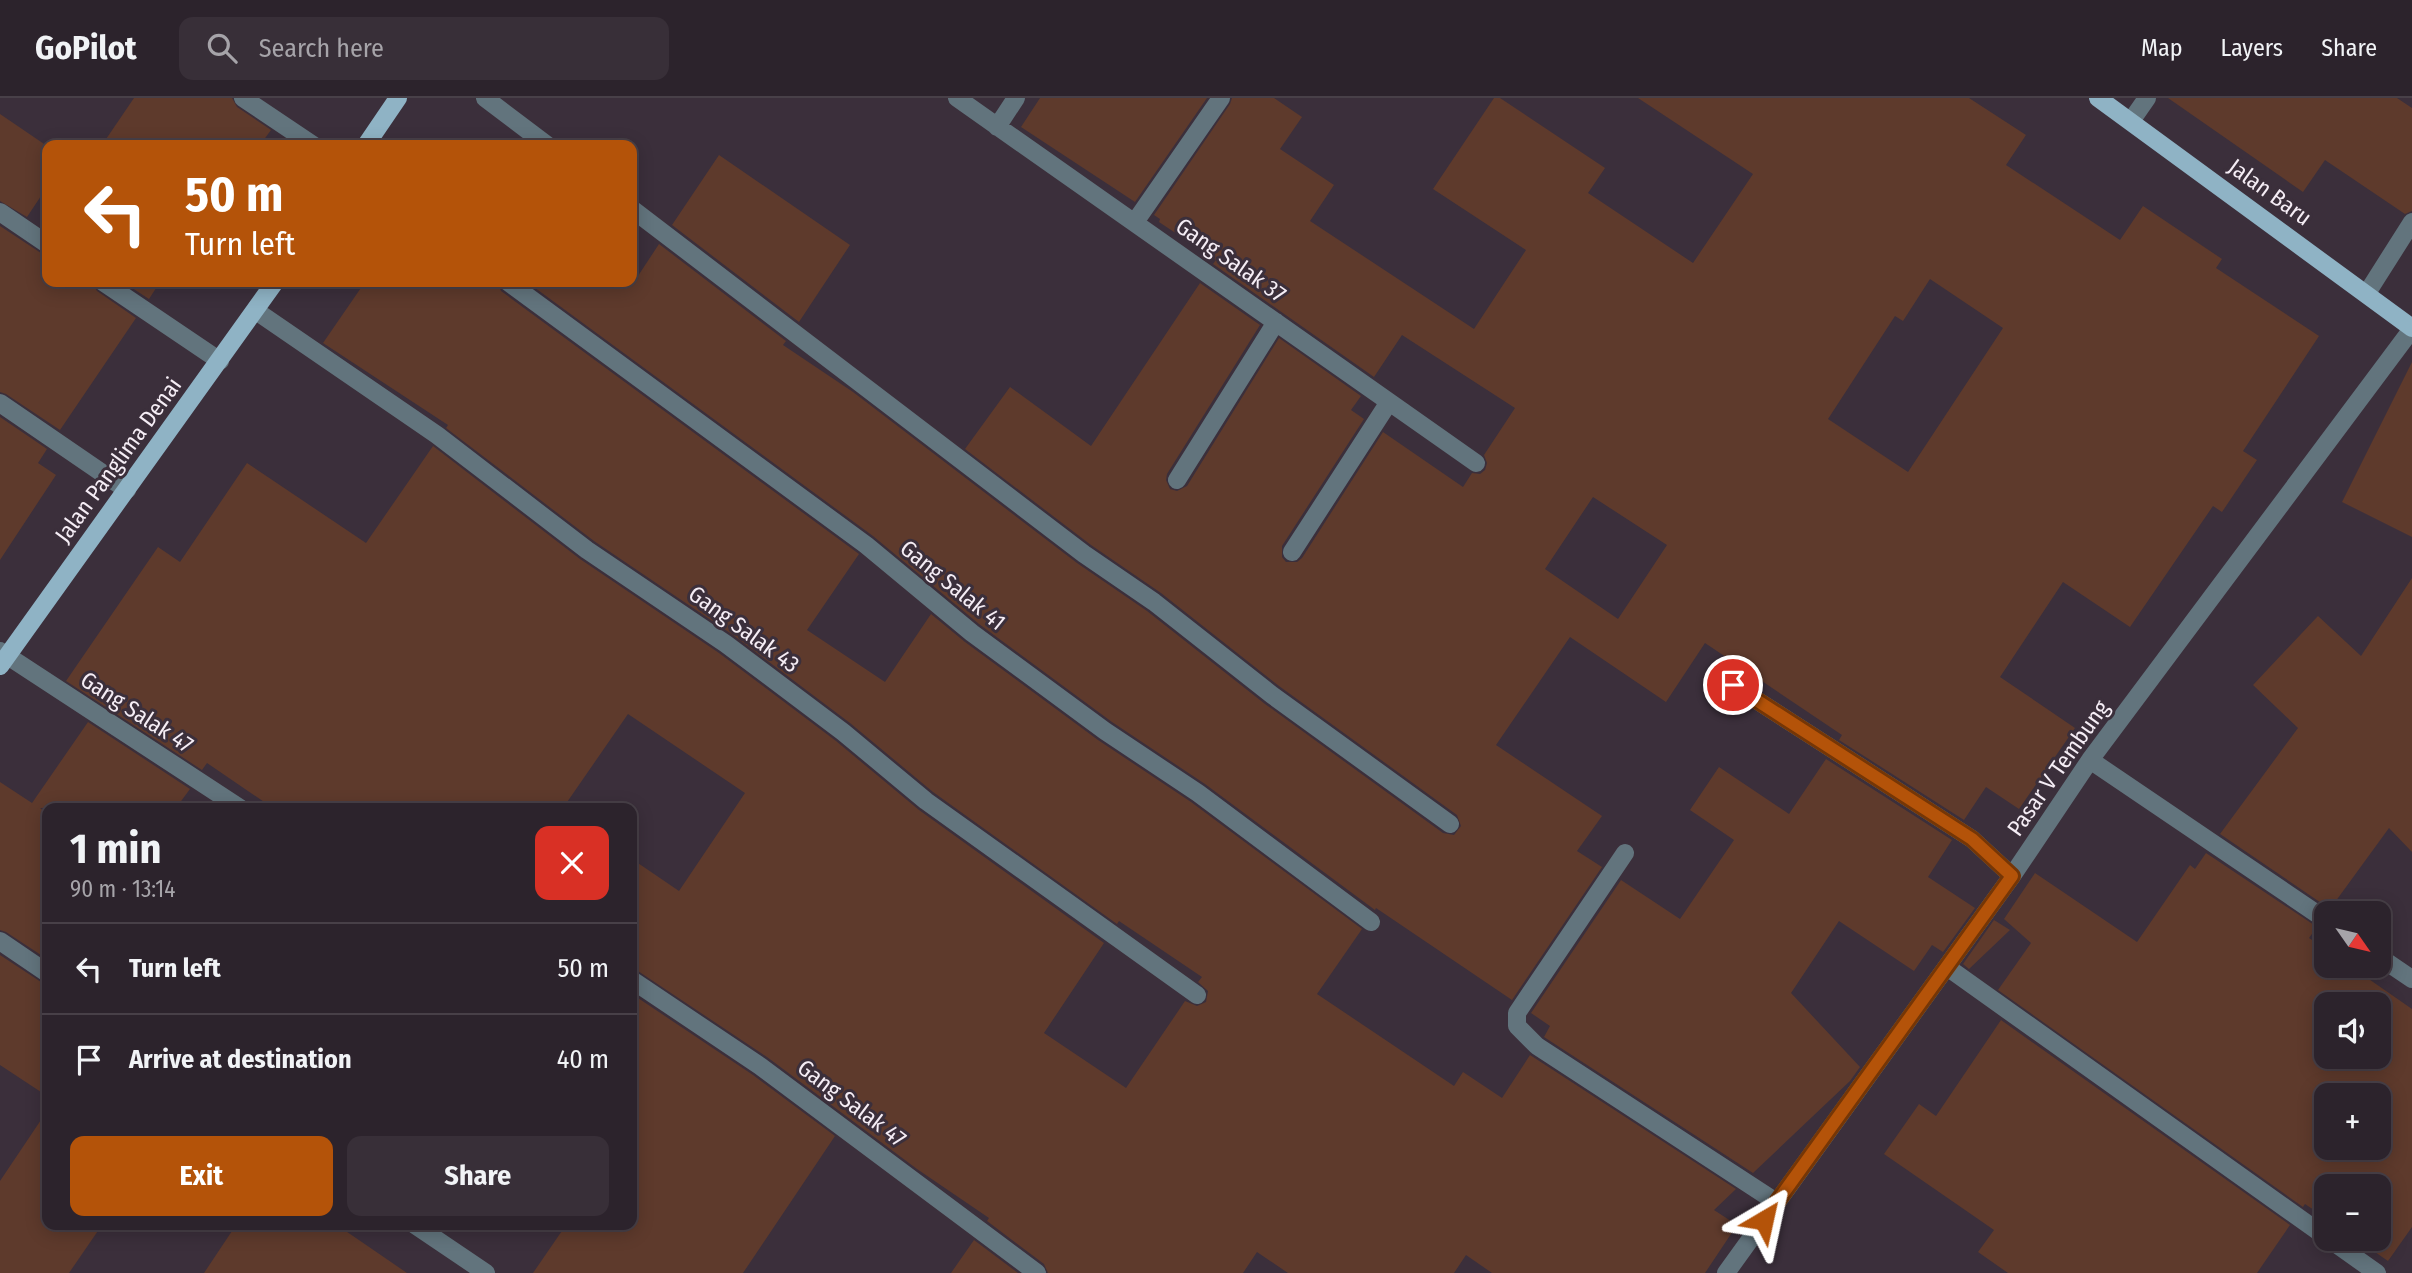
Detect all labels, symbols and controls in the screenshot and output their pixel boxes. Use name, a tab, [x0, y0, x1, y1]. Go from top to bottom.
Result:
search box	[179, 17, 669, 80]
text: GoPilot	[35, 28, 137, 68]
icon: search	[203, 29, 241, 67]
text: Search here	[259, 33, 384, 64]
text: Map	[2141, 34, 2183, 62]
text: Layers	[2221, 34, 2283, 62]
text: Share	[2321, 34, 2377, 62]
street label: Jalan Baru	[2223, 152, 2317, 232]
text: 50 m	[185, 165, 283, 224]
icon: left	[70, 168, 161, 259]
street label: Gang Salak 37	[1170, 212, 1292, 308]
text: Turn left	[185, 225, 295, 263]
street label: Jalan Panglima Denai	[49, 372, 187, 548]
street label: Gang Salak 41	[895, 534, 1011, 636]
street label: Gang Salak 43	[683, 580, 805, 678]
pin	[1703, 655, 1763, 715]
street label: Gang Salak 47	[75, 665, 199, 759]
icon: arrive	[1714, 666, 1752, 704]
street label: Pasar V Tembung	[2001, 695, 2115, 841]
text: 1 min	[70, 824, 161, 874]
button: close	[535, 826, 609, 900]
text: 90 m · 13:14	[70, 875, 175, 903]
north arrow	[2314, 901, 2390, 978]
map controls	[2314, 901, 2391, 1251]
icon: left	[70, 950, 108, 988]
text: Turn left	[129, 953, 221, 984]
text: 50 m	[557, 953, 609, 984]
button: sound	[2314, 992, 2391, 1069]
icon: arrive	[70, 1041, 108, 1079]
text: Arrive at destination	[129, 1044, 352, 1075]
text: 40 m	[557, 1044, 609, 1075]
street label: Gang Salak 47	[792, 1053, 912, 1153]
button: +	[2314, 1083, 2391, 1160]
button: Exit	[70, 1136, 333, 1216]
button: Share	[347, 1136, 609, 1216]
button: −	[2314, 1174, 2391, 1251]
position arrow	[1727, 1183, 1801, 1257]

